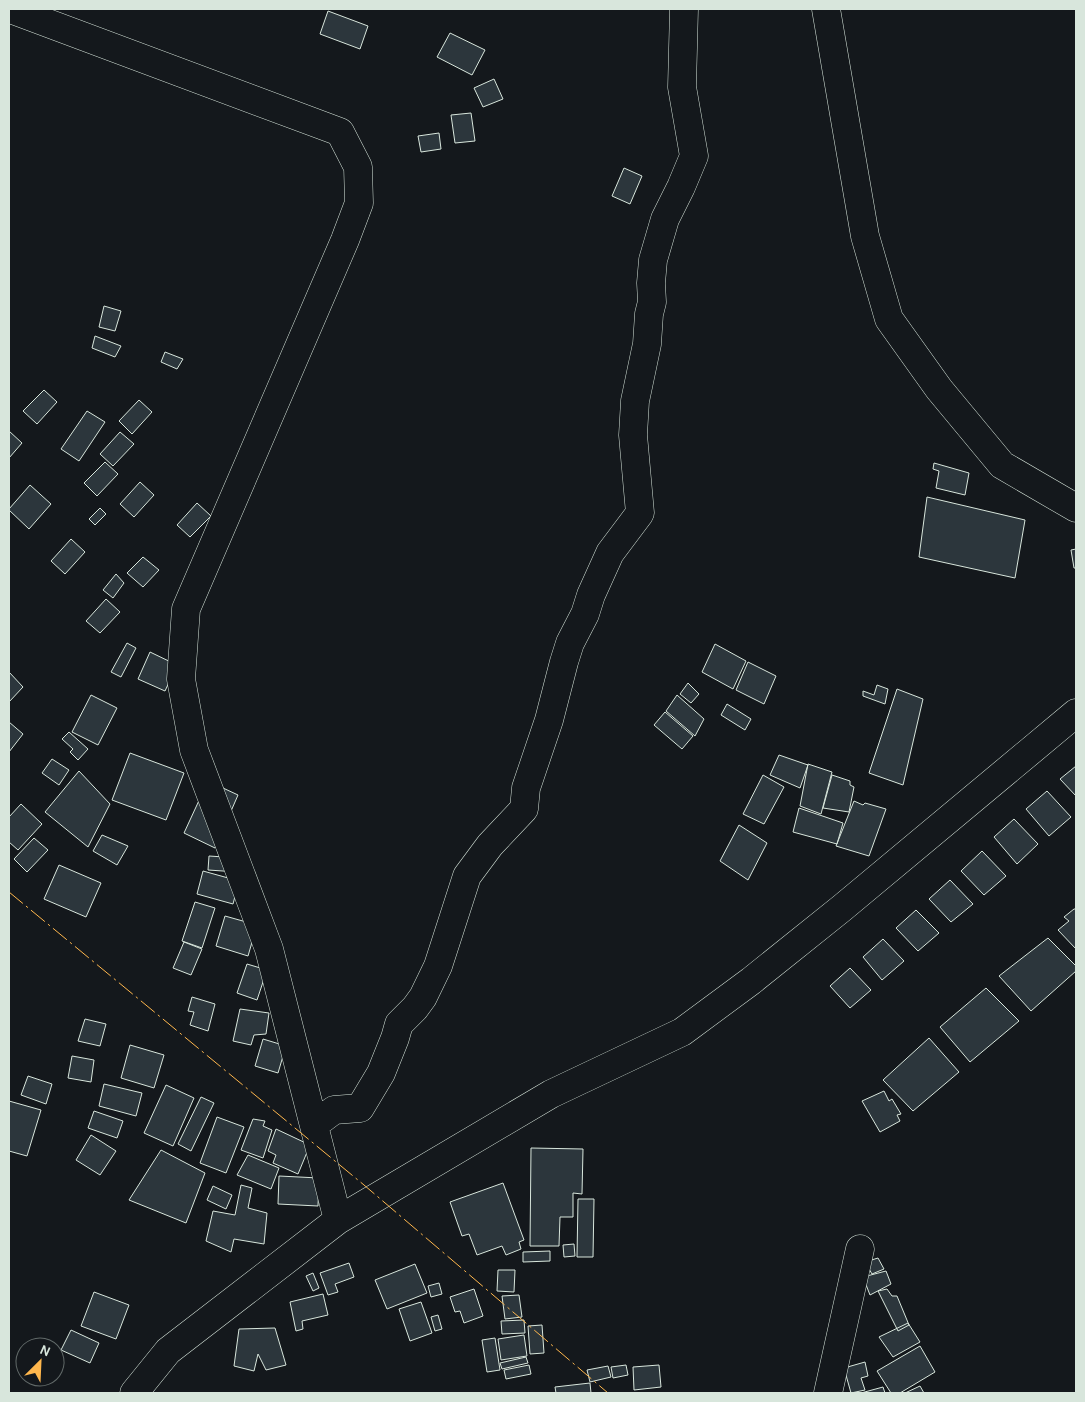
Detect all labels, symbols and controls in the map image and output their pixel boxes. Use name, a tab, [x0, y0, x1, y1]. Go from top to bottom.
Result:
north arrow	[15, 1337, 65, 1387]
text: N	[37, 1341, 53, 1360]

